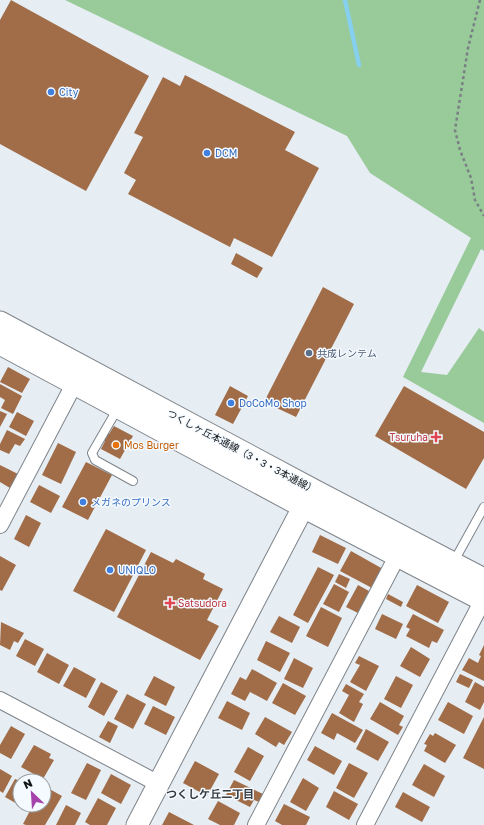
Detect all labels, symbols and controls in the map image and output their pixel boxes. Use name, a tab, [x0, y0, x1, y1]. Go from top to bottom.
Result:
place label: City	[59, 86, 79, 98]
marker: City	[46, 87, 56, 97]
place label: DCM	[215, 147, 237, 159]
marker: DCM	[202, 148, 212, 158]
place label: 共成レンテム	[317, 347, 377, 359]
marker: 共成レンテム	[304, 348, 314, 358]
place label: DoCoMo Shop	[239, 397, 307, 409]
marker: DoCoMo Shop	[226, 398, 236, 408]
street label: つくしヶ丘本通線（3・3・3本通線）	[165, 406, 319, 496]
place label: Tsuruha	[389, 431, 428, 443]
marker: Tsuruha	[431, 432, 441, 442]
place label: Mos Burger	[124, 439, 179, 451]
marker: Mos Burger	[111, 440, 121, 450]
place label: メガネのプリンス	[91, 496, 171, 508]
marker: メガネのプリンス	[78, 497, 88, 507]
place label: UNIQLO	[118, 564, 156, 576]
marker: UNIQLO	[105, 565, 115, 575]
place label: Satsudora	[178, 597, 227, 609]
marker: Satsudora	[165, 598, 175, 608]
north arrow	[12, 773, 52, 813]
text: N	[21, 776, 34, 791]
district label: つくしケ丘二丁目	[166, 787, 254, 800]

